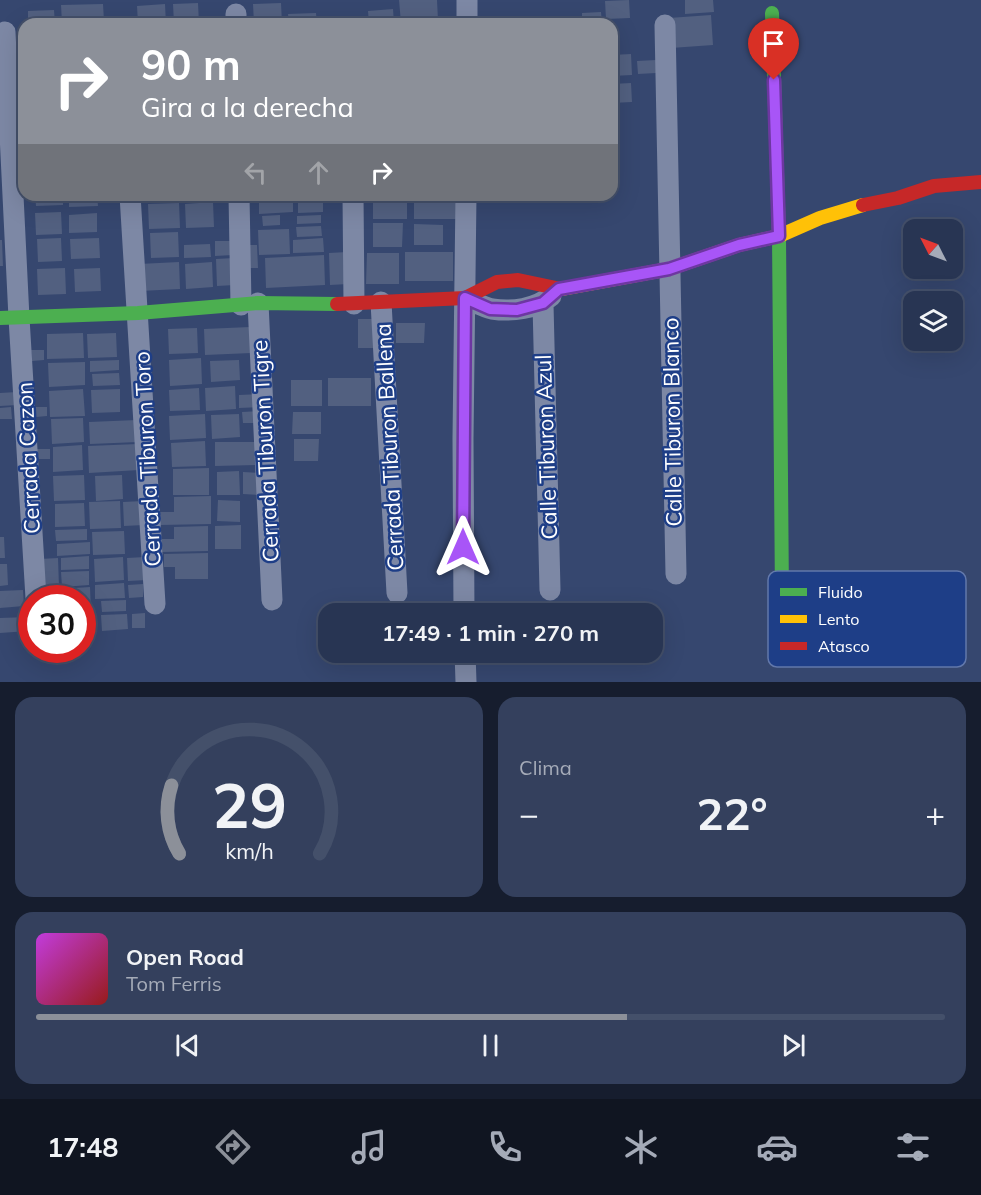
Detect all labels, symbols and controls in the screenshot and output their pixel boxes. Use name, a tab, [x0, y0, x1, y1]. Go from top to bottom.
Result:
pin	[748, 18, 799, 80]
icon: arrive	[757, 27, 790, 60]
text: 90 m	[141, 38, 241, 91]
icon: right	[42, 42, 120, 120]
text: Gira a la derecha	[141, 90, 354, 124]
icon: left	[239, 156, 272, 189]
icon: ahead	[302, 156, 335, 189]
icon: right	[365, 156, 398, 189]
north arrow	[903, 219, 963, 279]
map controls	[903, 219, 963, 351]
button: layers	[903, 291, 963, 351]
street label: Calle Tiburon Blanco	[656, 317, 688, 527]
street label: Cerrada Tiburon Ballena	[369, 323, 409, 571]
street label: Cerrada Tiburon Tigre	[245, 339, 285, 563]
street label: Cerrada Tiburon Toro	[127, 351, 167, 567]
street label: Calle Tiburon Azul	[529, 354, 563, 540]
street label: Cerrada Cazon	[10, 381, 46, 535]
position arrow	[431, 515, 495, 579]
legend	[768, 571, 966, 667]
text: Fluido	[818, 582, 863, 602]
speed limit sign: 30	[18, 585, 96, 663]
text: Lento	[818, 609, 859, 629]
text: 17:49 · 1 min · 270 m	[382, 619, 599, 647]
text: Atasco	[818, 636, 870, 656]
text: Clima	[519, 755, 572, 780]
text: 29	[212, 765, 286, 844]
text: 22°	[696, 785, 768, 841]
text: −	[519, 793, 539, 834]
text: +	[925, 793, 945, 834]
text: km/h	[225, 837, 273, 864]
text: Open Road	[126, 943, 244, 971]
text: Tom Ferris	[126, 971, 222, 996]
icon: previous	[171, 1029, 204, 1062]
icon: pause	[474, 1029, 507, 1062]
icon: next	[777, 1029, 810, 1062]
icon: directions	[212, 1126, 254, 1168]
icon: music	[348, 1126, 390, 1168]
icon: phone	[484, 1126, 526, 1168]
icon: climate	[620, 1126, 662, 1168]
icon: car	[756, 1126, 798, 1168]
icon: filters	[892, 1126, 934, 1168]
text: 17:48	[47, 1130, 118, 1164]

